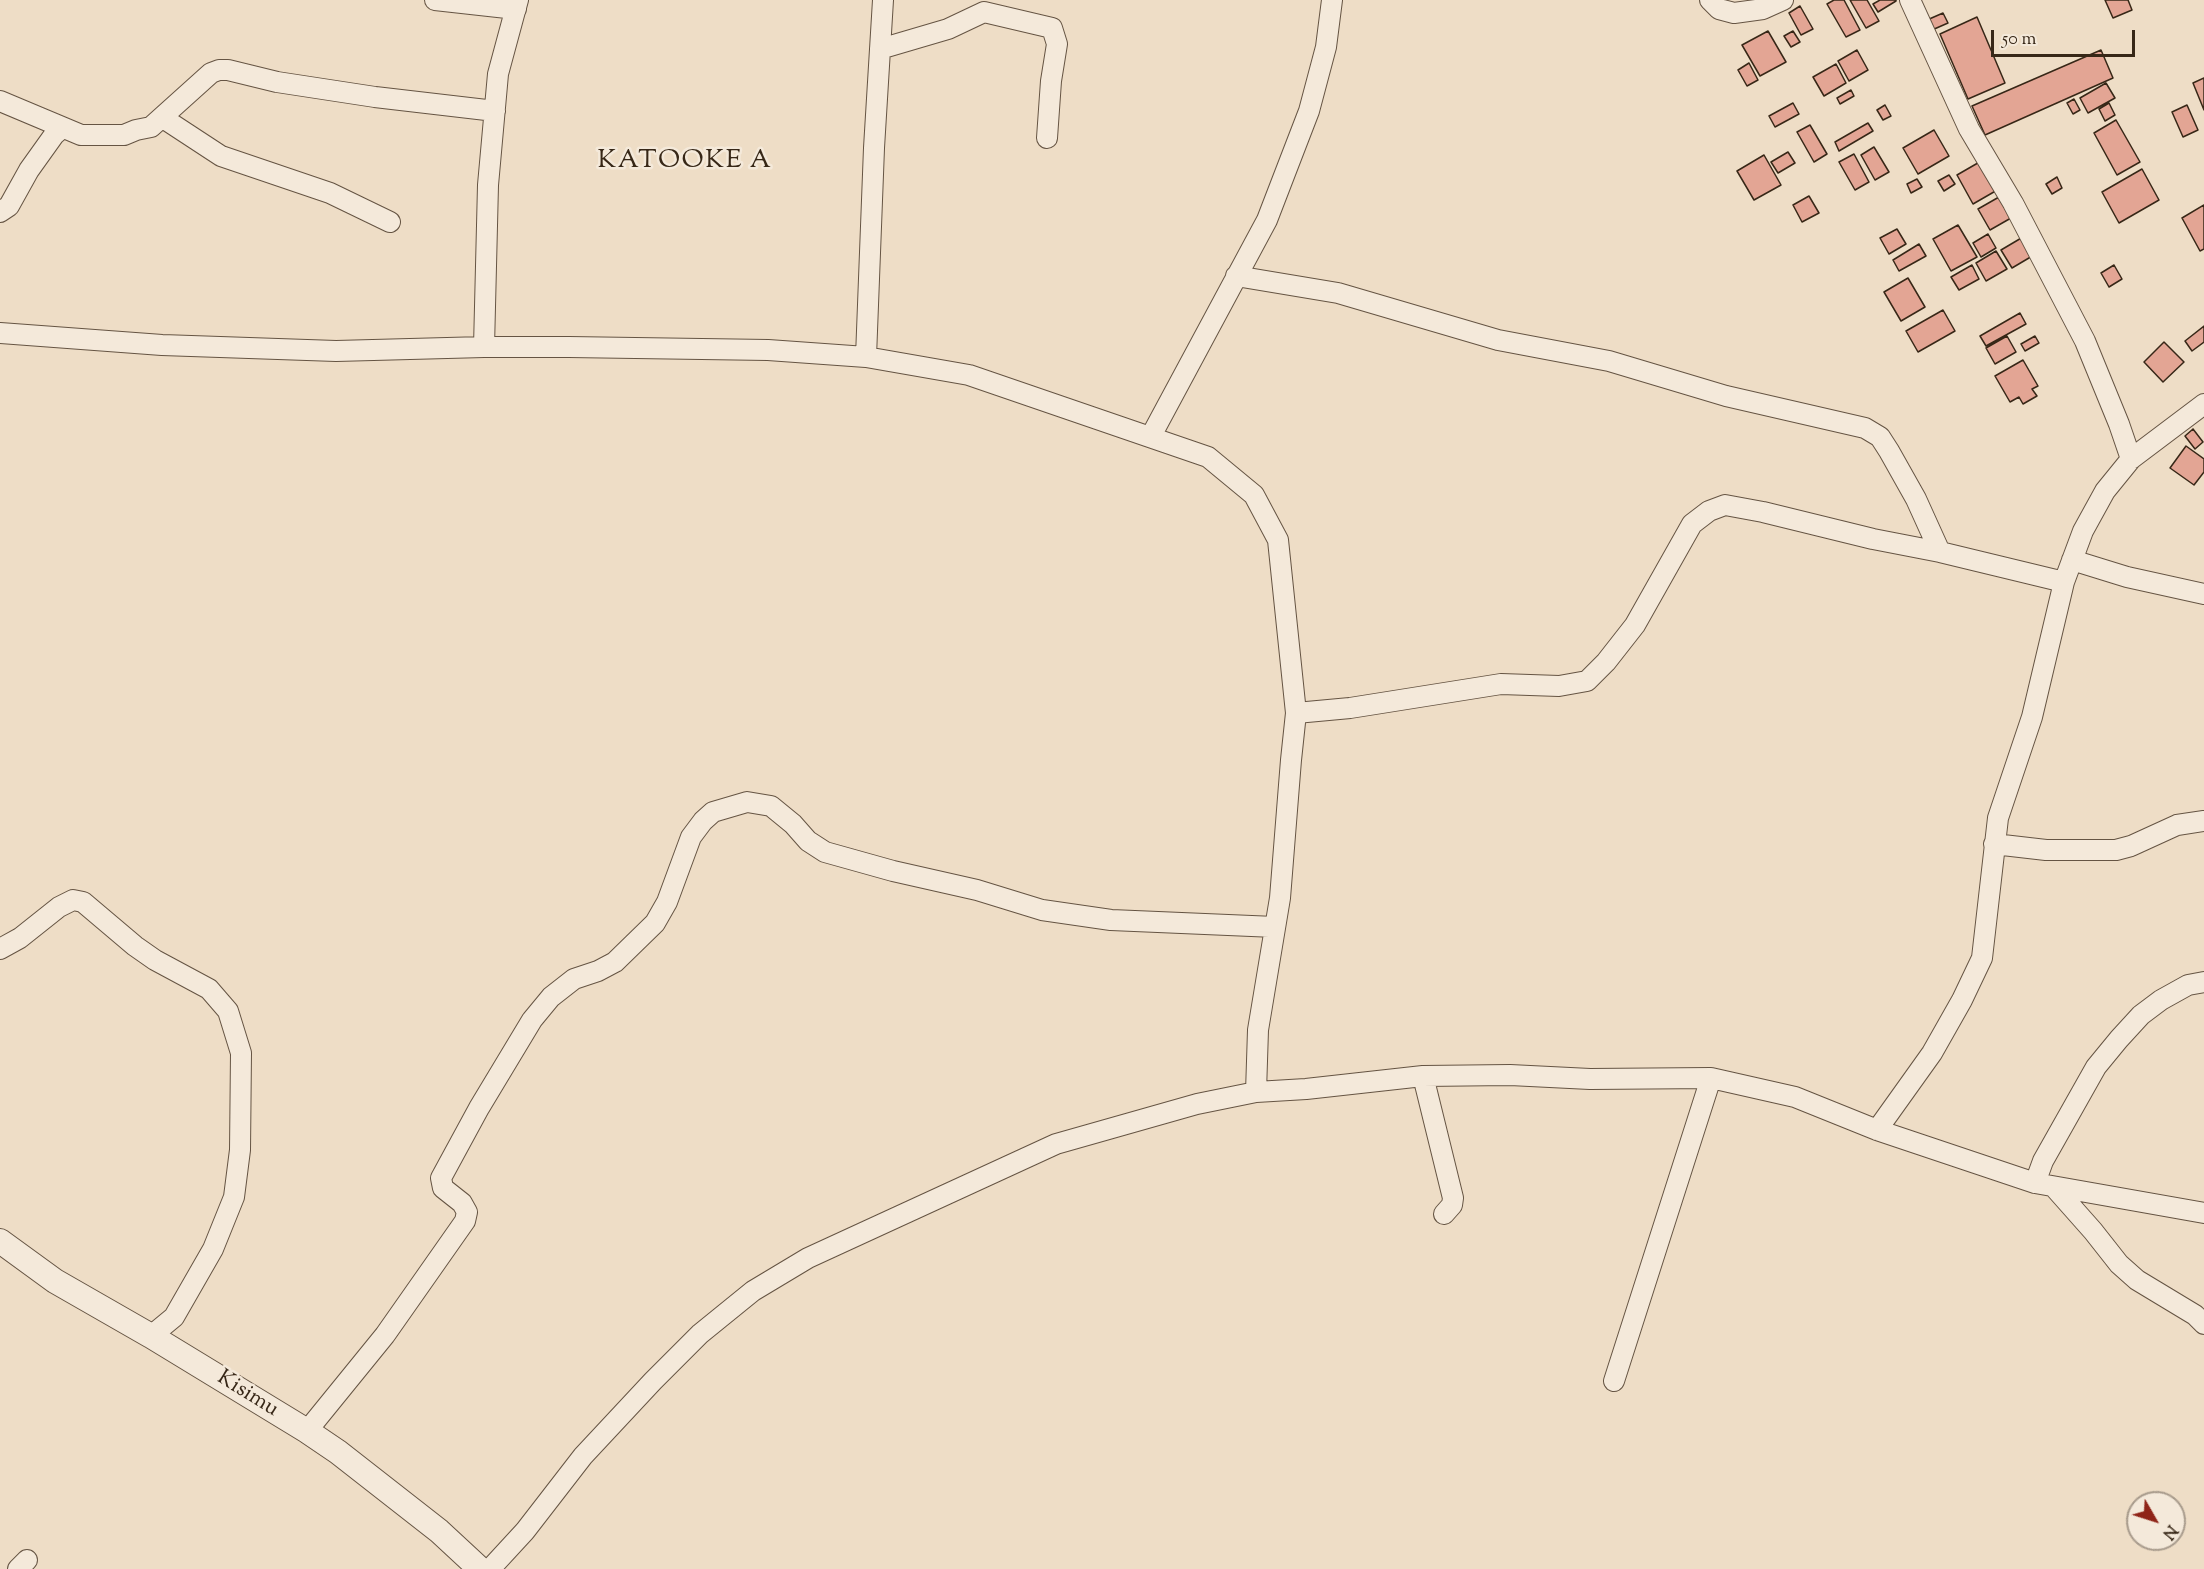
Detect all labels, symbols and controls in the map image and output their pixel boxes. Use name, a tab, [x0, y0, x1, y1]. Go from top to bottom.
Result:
scale bar	[1994, 18, 2138, 56]
text: 50 m	[2002, 27, 2036, 53]
district label: KATOOKE A	[598, 147, 772, 179]
street label: Kisimu	[211, 1366, 283, 1424]
north arrow	[2126, 1491, 2186, 1551]
text: N	[2156, 1519, 2182, 1544]

